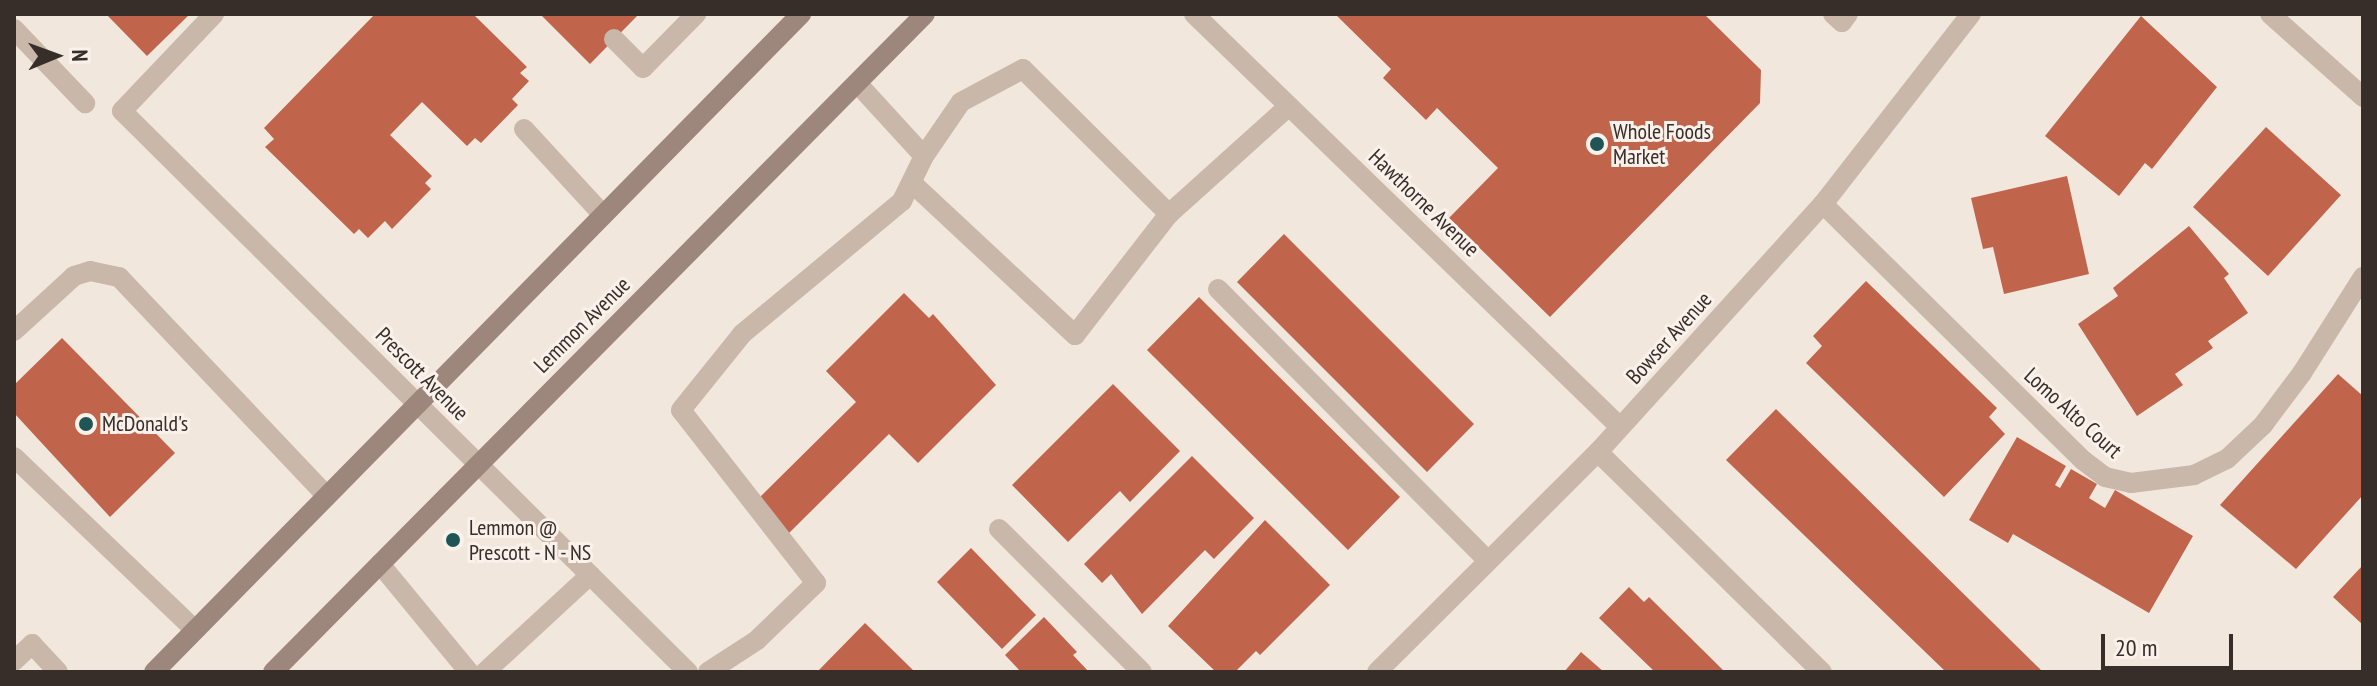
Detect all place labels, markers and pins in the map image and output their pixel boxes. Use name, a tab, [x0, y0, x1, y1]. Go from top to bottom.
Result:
place label: Whole Foods Market	[1613, 118, 1711, 170]
marker: Whole Foods Market	[1588, 135, 1606, 153]
place label: McDonald's	[102, 411, 188, 437]
marker: McDonald's	[77, 415, 95, 433]
place label: Lemmon @ Prescott - N - NS	[469, 514, 594, 566]
marker: Lemmon @ Prescott - N - NS	[444, 531, 462, 549]

